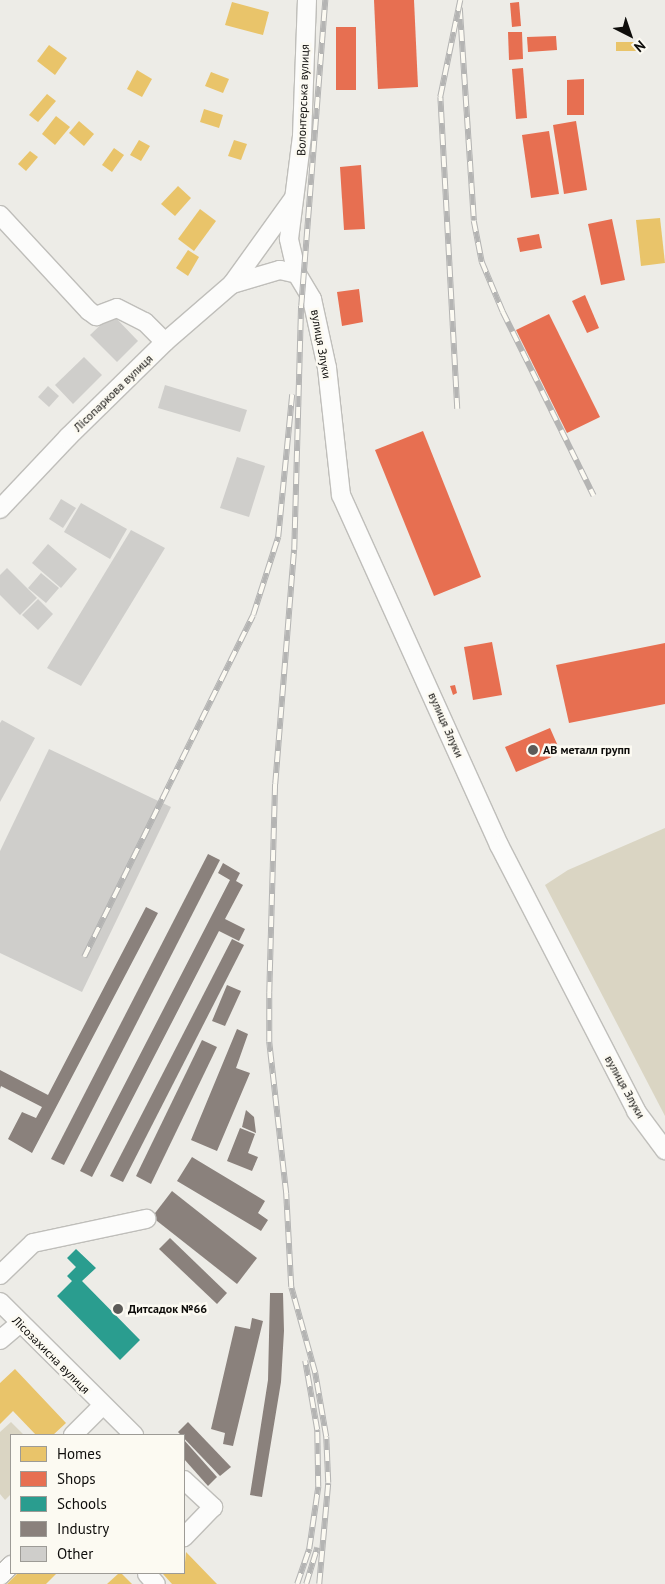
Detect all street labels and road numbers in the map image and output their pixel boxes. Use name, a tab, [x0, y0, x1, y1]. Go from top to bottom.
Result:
street label: Волонтерська вулиця	[294, 44, 312, 156]
street label: вулиця Злуки	[308, 308, 334, 380]
street label: Лісопаркова вулиця	[70, 351, 156, 435]
street label: вулиця Злуки	[425, 690, 467, 760]
street label: вулиця Злуки	[602, 1053, 648, 1121]
street label: Лісозахисна вулиця	[9, 1313, 93, 1397]

